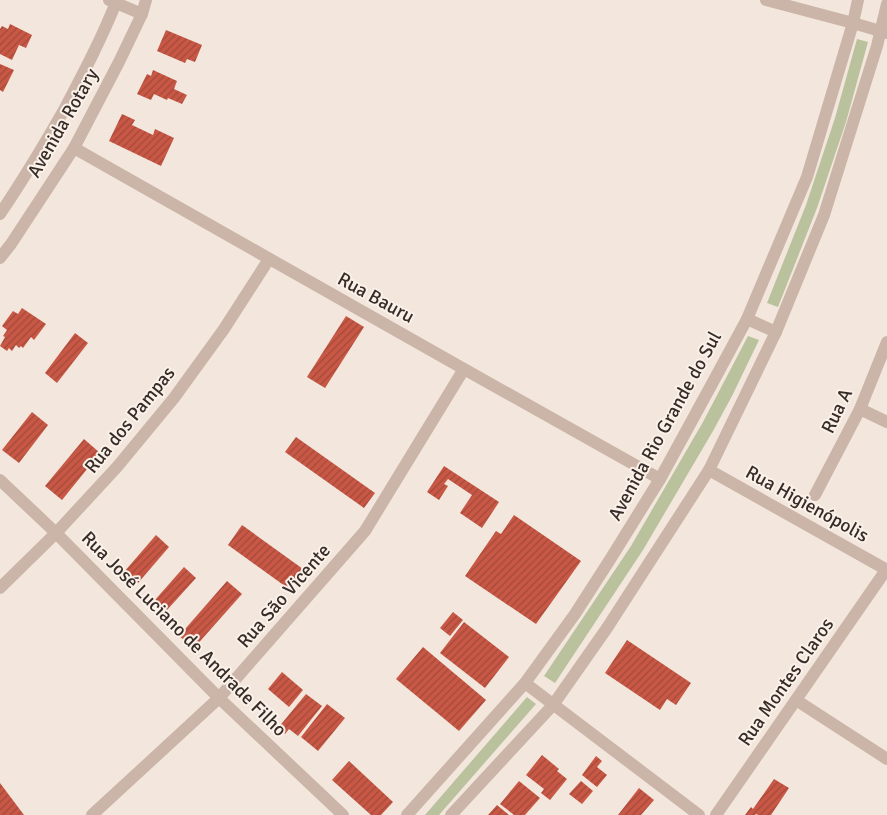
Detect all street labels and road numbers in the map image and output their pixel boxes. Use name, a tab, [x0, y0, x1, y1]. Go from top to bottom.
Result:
street label: Avenida Rotary	[22, 64, 104, 182]
street label: Rua Bauru	[333, 267, 419, 329]
street label: Avenida Rio Grande do Sul	[603, 327, 727, 525]
street label: Rua dos Pampas	[80, 362, 180, 478]
street label: Rua A	[816, 384, 858, 437]
street label: Rua Higienópolis	[741, 460, 873, 548]
street label: Rua José Luciano de Andrade Filho	[76, 526, 292, 742]
street label: Rua São Vicente	[232, 539, 336, 653]
street label: Rua Montes Claros	[733, 613, 839, 751]

